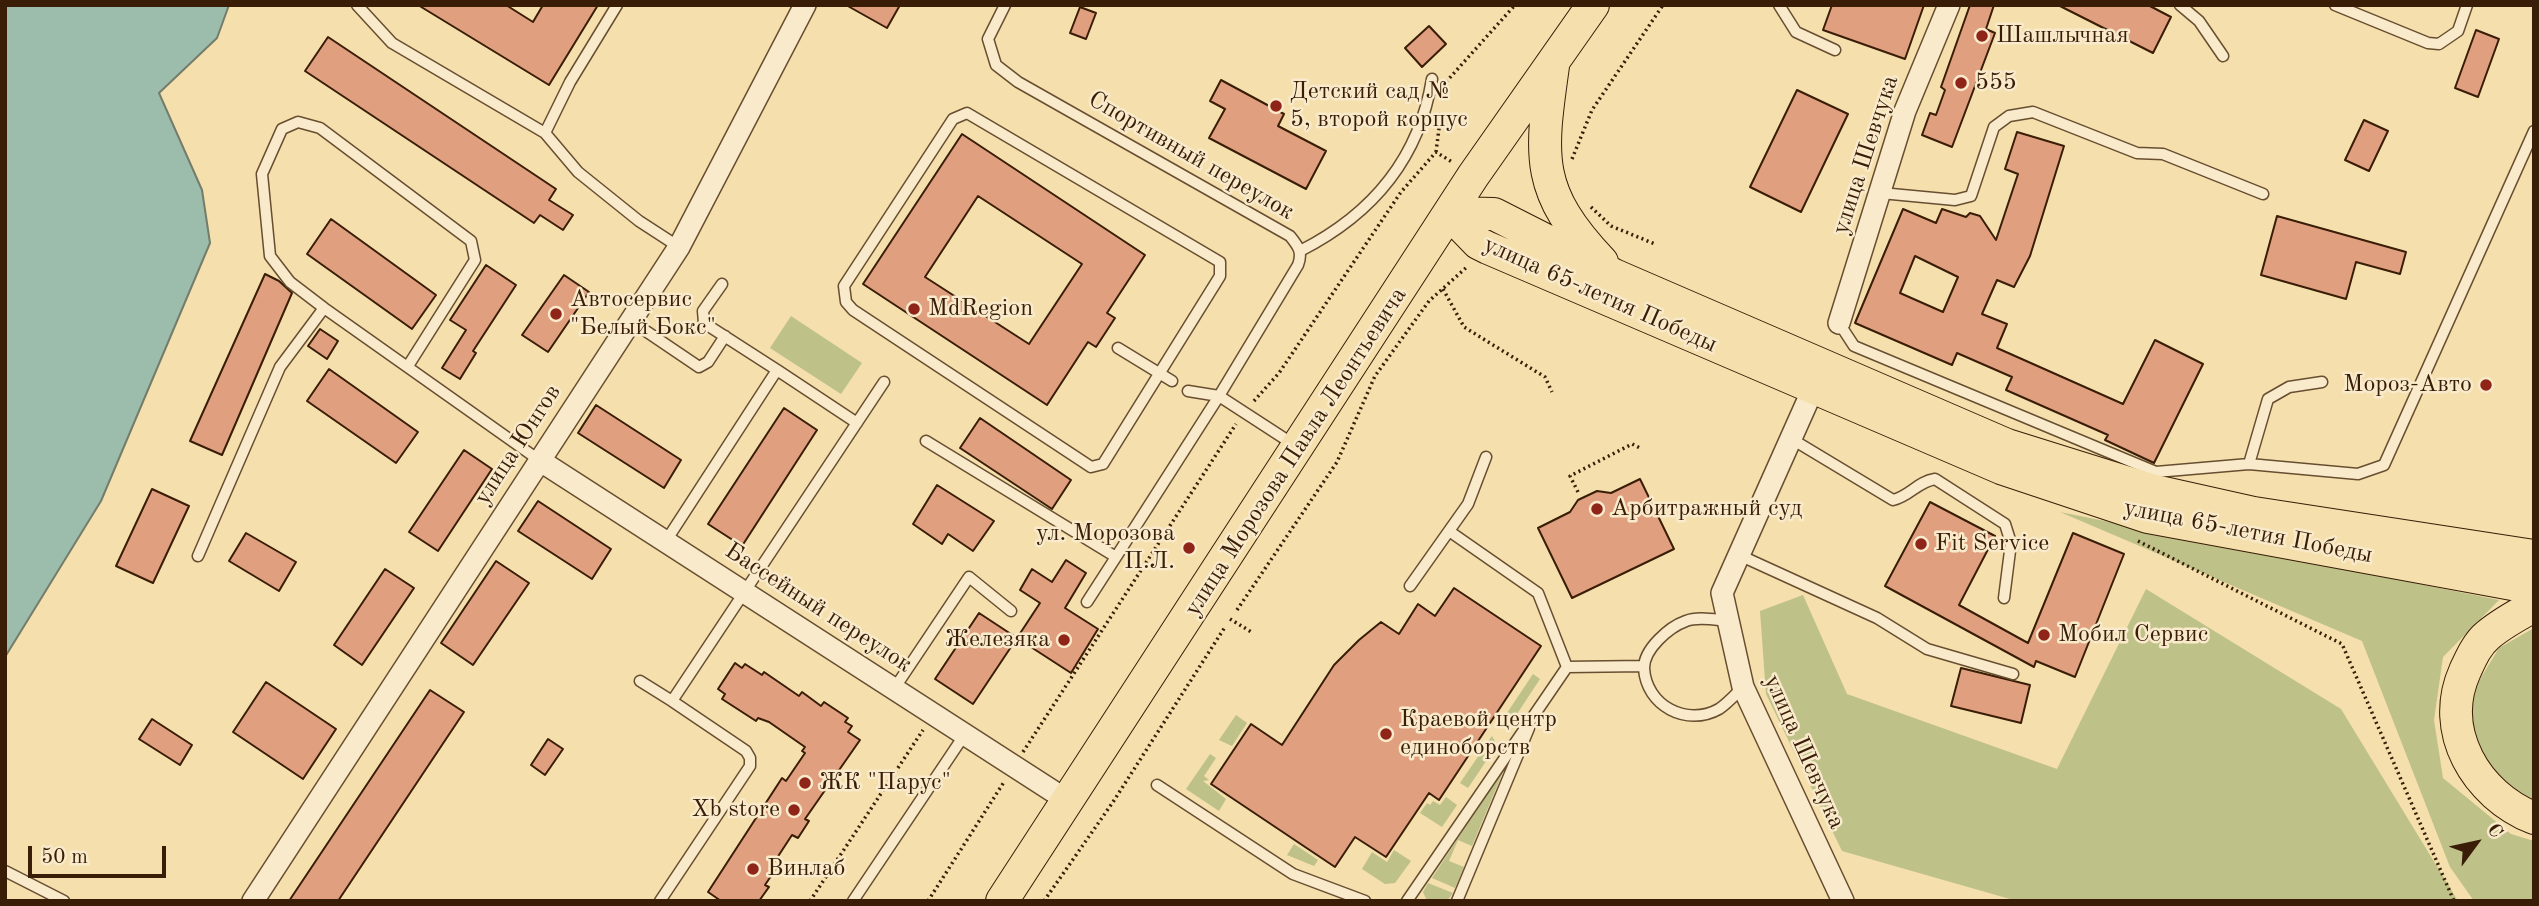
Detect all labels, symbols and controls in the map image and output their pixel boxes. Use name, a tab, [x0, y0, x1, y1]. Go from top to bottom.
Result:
place label: Шашлычная	[1996, 22, 2129, 50]
marker: Шашлычная	[1974, 28, 1990, 44]
place label: 555	[1975, 69, 2017, 97]
street label: улица Шевчука	[1827, 72, 1905, 238]
marker: 555	[1953, 75, 1969, 91]
place label: Детский сад № 5, второй корпус	[1290, 78, 1468, 134]
street label: Спортивный переулок	[1083, 85, 1299, 227]
marker: Детский сад № 5, второй корпус	[1268, 98, 1284, 114]
street label: улица 65-летия Победы	[1479, 230, 1721, 360]
street label: улица Морозова Павла Леонтьевича	[1179, 282, 1413, 622]
place label: Автосервис "Белый Бокс"	[570, 286, 716, 342]
place label: MdRegion	[928, 295, 1033, 323]
marker: MdRegion	[906, 301, 922, 317]
marker: Автосервис "Белый Бокс"	[548, 306, 564, 322]
place label: Мороз-Авто	[2343, 371, 2472, 399]
marker: Мороз-Авто	[2478, 377, 2494, 393]
street label: улица Юнгов	[468, 379, 568, 511]
street label: улица 65-летия Победы	[2121, 494, 2375, 570]
place label: Арбитражный суд	[1611, 495, 1802, 523]
marker: Арбитражный суд	[1589, 501, 1605, 517]
place label: ул. Морозова П.Л.	[1036, 520, 1175, 576]
place label: Fit Service	[1935, 530, 2049, 558]
marker: Fit Service	[1913, 536, 1929, 552]
street label: Бассейный переулок	[719, 537, 917, 679]
marker: ул. Морозова П.Л.	[1181, 540, 1197, 556]
place label: Мобил Сервис	[2058, 621, 2208, 649]
place label: Железяка	[945, 626, 1050, 654]
marker: Мобил Сервис	[2036, 627, 2052, 643]
marker: Железяка	[1056, 632, 1072, 648]
street label: улица Шевчука	[1757, 670, 1851, 834]
place label: Краевой центр единоборств	[1400, 706, 1557, 762]
marker: Краевой центр единоборств	[1378, 726, 1394, 742]
place label: ЖК "Парус"	[819, 769, 951, 797]
marker: ЖК "Парус"	[797, 775, 813, 791]
place label: Xb store	[691, 796, 780, 824]
marker: Xb store	[786, 802, 802, 818]
north arrow	[2441, 808, 2511, 878]
text: С	[2483, 821, 2505, 842]
scale bar	[32, 832, 170, 876]
text: 50 m	[41, 847, 88, 868]
place label: Винлаб	[767, 855, 845, 883]
marker: Винлаб	[745, 861, 761, 877]

